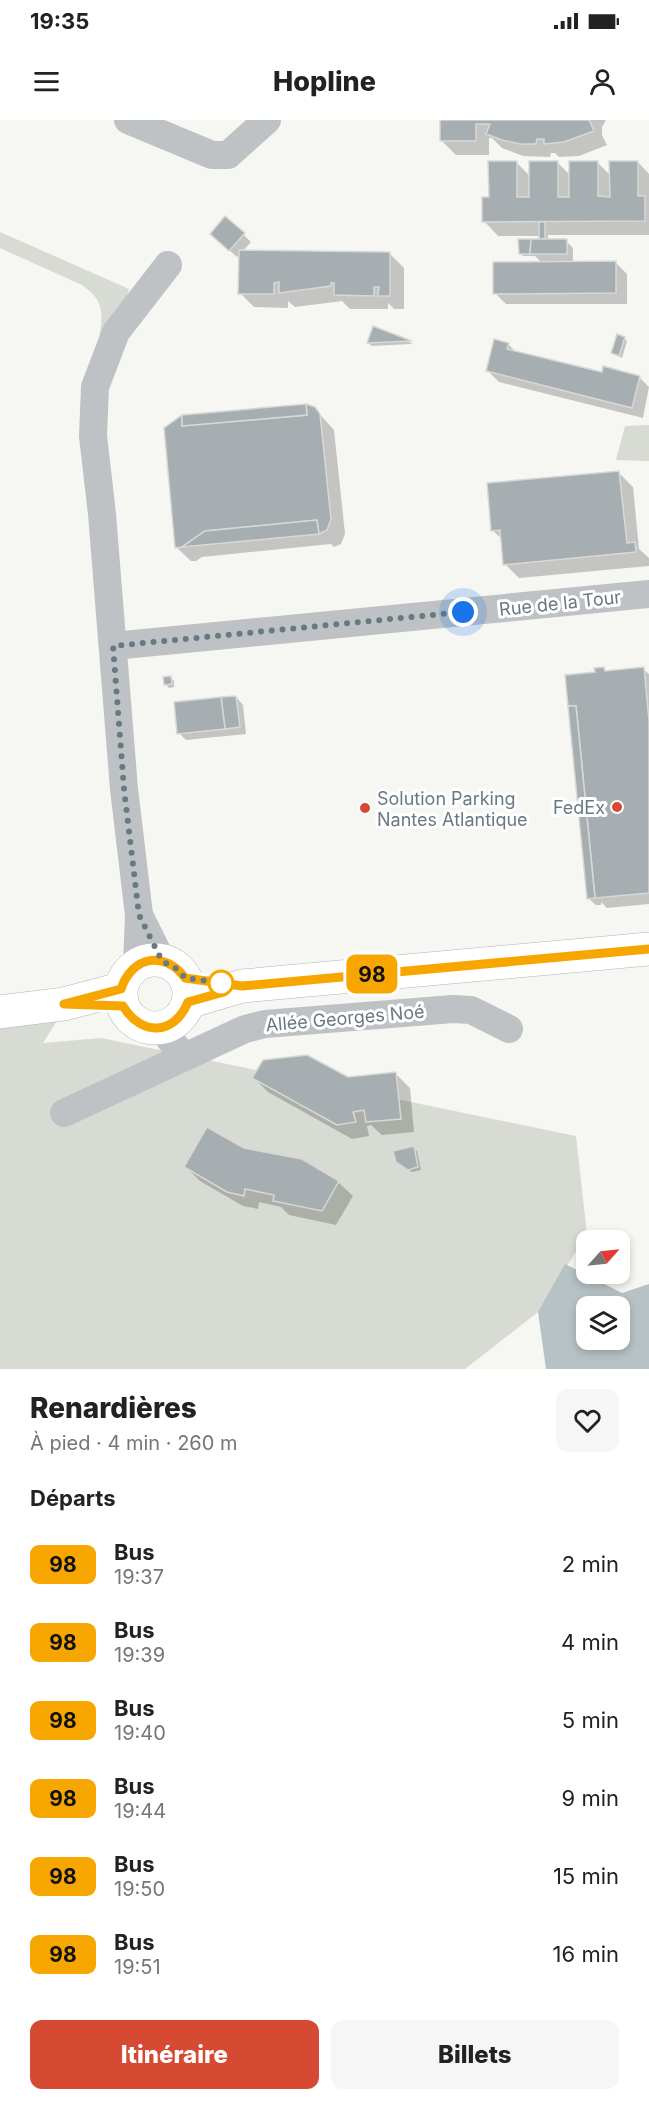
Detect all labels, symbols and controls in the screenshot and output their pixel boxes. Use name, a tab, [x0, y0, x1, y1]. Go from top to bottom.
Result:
text: 19:35	[30, 8, 89, 34]
icon: menu	[30, 65, 63, 98]
text: Hopline	[273, 65, 376, 98]
icon: person	[586, 65, 619, 98]
street label: Rue de la Tour	[498, 586, 622, 620]
your location	[448, 597, 478, 627]
place label: Solution Parking Nantes Atlantique	[377, 788, 528, 830]
place label: FedEx	[553, 797, 605, 818]
marker: FedEx	[610, 800, 624, 814]
marker: Solution Parking Nantes Atlantique	[358, 801, 372, 815]
line badge: 98	[345, 954, 399, 994]
text: 98	[358, 962, 386, 987]
unlabelled marker	[208, 970, 234, 996]
street label: Allée Georges Noé	[265, 1001, 425, 1035]
north arrow	[576, 1230, 630, 1284]
map controls	[576, 1230, 630, 1350]
button: layers	[576, 1296, 630, 1350]
button: heart	[556, 1389, 619, 1452]
text: Renardières	[30, 1391, 197, 1425]
text: À pied · 4 min · 260 m	[30, 1431, 238, 1455]
text: Départs	[30, 1485, 115, 1511]
text: Bus	[114, 1539, 155, 1565]
text: 2 min	[562, 1551, 619, 1577]
text: 98	[49, 1552, 77, 1577]
text: 19:37	[114, 1565, 164, 1589]
text: Bus	[114, 1617, 155, 1643]
text: 4 min	[561, 1629, 619, 1655]
text: 98	[49, 1630, 77, 1655]
text: 19:39	[114, 1643, 165, 1667]
text: Bus	[114, 1695, 155, 1721]
text: 5 min	[562, 1707, 619, 1733]
text: 98	[49, 1708, 77, 1733]
text: 19:40	[114, 1721, 166, 1745]
text: Bus	[114, 1773, 155, 1799]
text: 9 min	[562, 1785, 619, 1811]
text: 98	[49, 1786, 77, 1811]
text: 19:44	[114, 1799, 166, 1823]
text: Bus	[114, 1851, 155, 1877]
text: 15 min	[553, 1863, 619, 1889]
text: 98	[49, 1864, 77, 1889]
text: 19:50	[114, 1877, 165, 1901]
text: Bus	[114, 1929, 155, 1955]
text: 16 min	[553, 1941, 619, 1967]
text: 98	[49, 1942, 77, 1967]
text: 19:51	[114, 1955, 161, 1979]
button: Itinéraire	[30, 2020, 319, 2089]
button: Billets	[331, 2020, 619, 2089]

